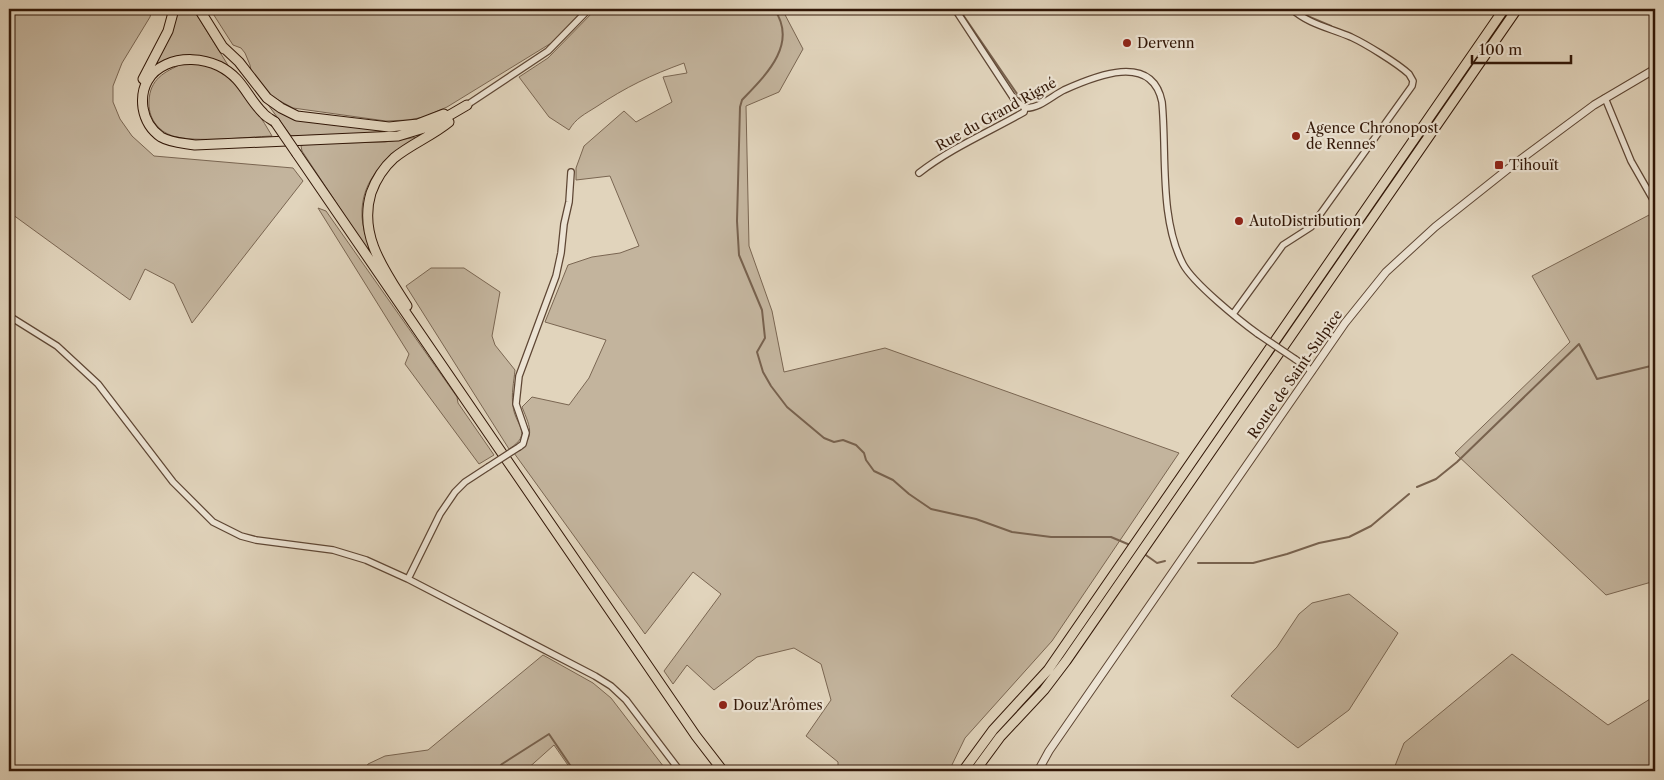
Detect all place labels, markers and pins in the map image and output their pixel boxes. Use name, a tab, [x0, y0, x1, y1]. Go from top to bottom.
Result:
place label: Dervenn	[1137, 34, 1195, 52]
marker: Dervenn	[1121, 37, 1133, 49]
place label: Agence Chronopost de Rennes	[1305, 119, 1439, 153]
marker: Agence Chronopost de Rennes	[1290, 130, 1302, 142]
place label: Tihouït	[1509, 156, 1559, 174]
marker: Tihouït	[1493, 159, 1505, 171]
place label: AutoDistribution	[1248, 212, 1362, 230]
marker: AutoDistribution	[1233, 215, 1245, 227]
place label: Douz'Arômes	[733, 696, 823, 714]
marker: Douz'Arômes	[717, 699, 729, 711]

